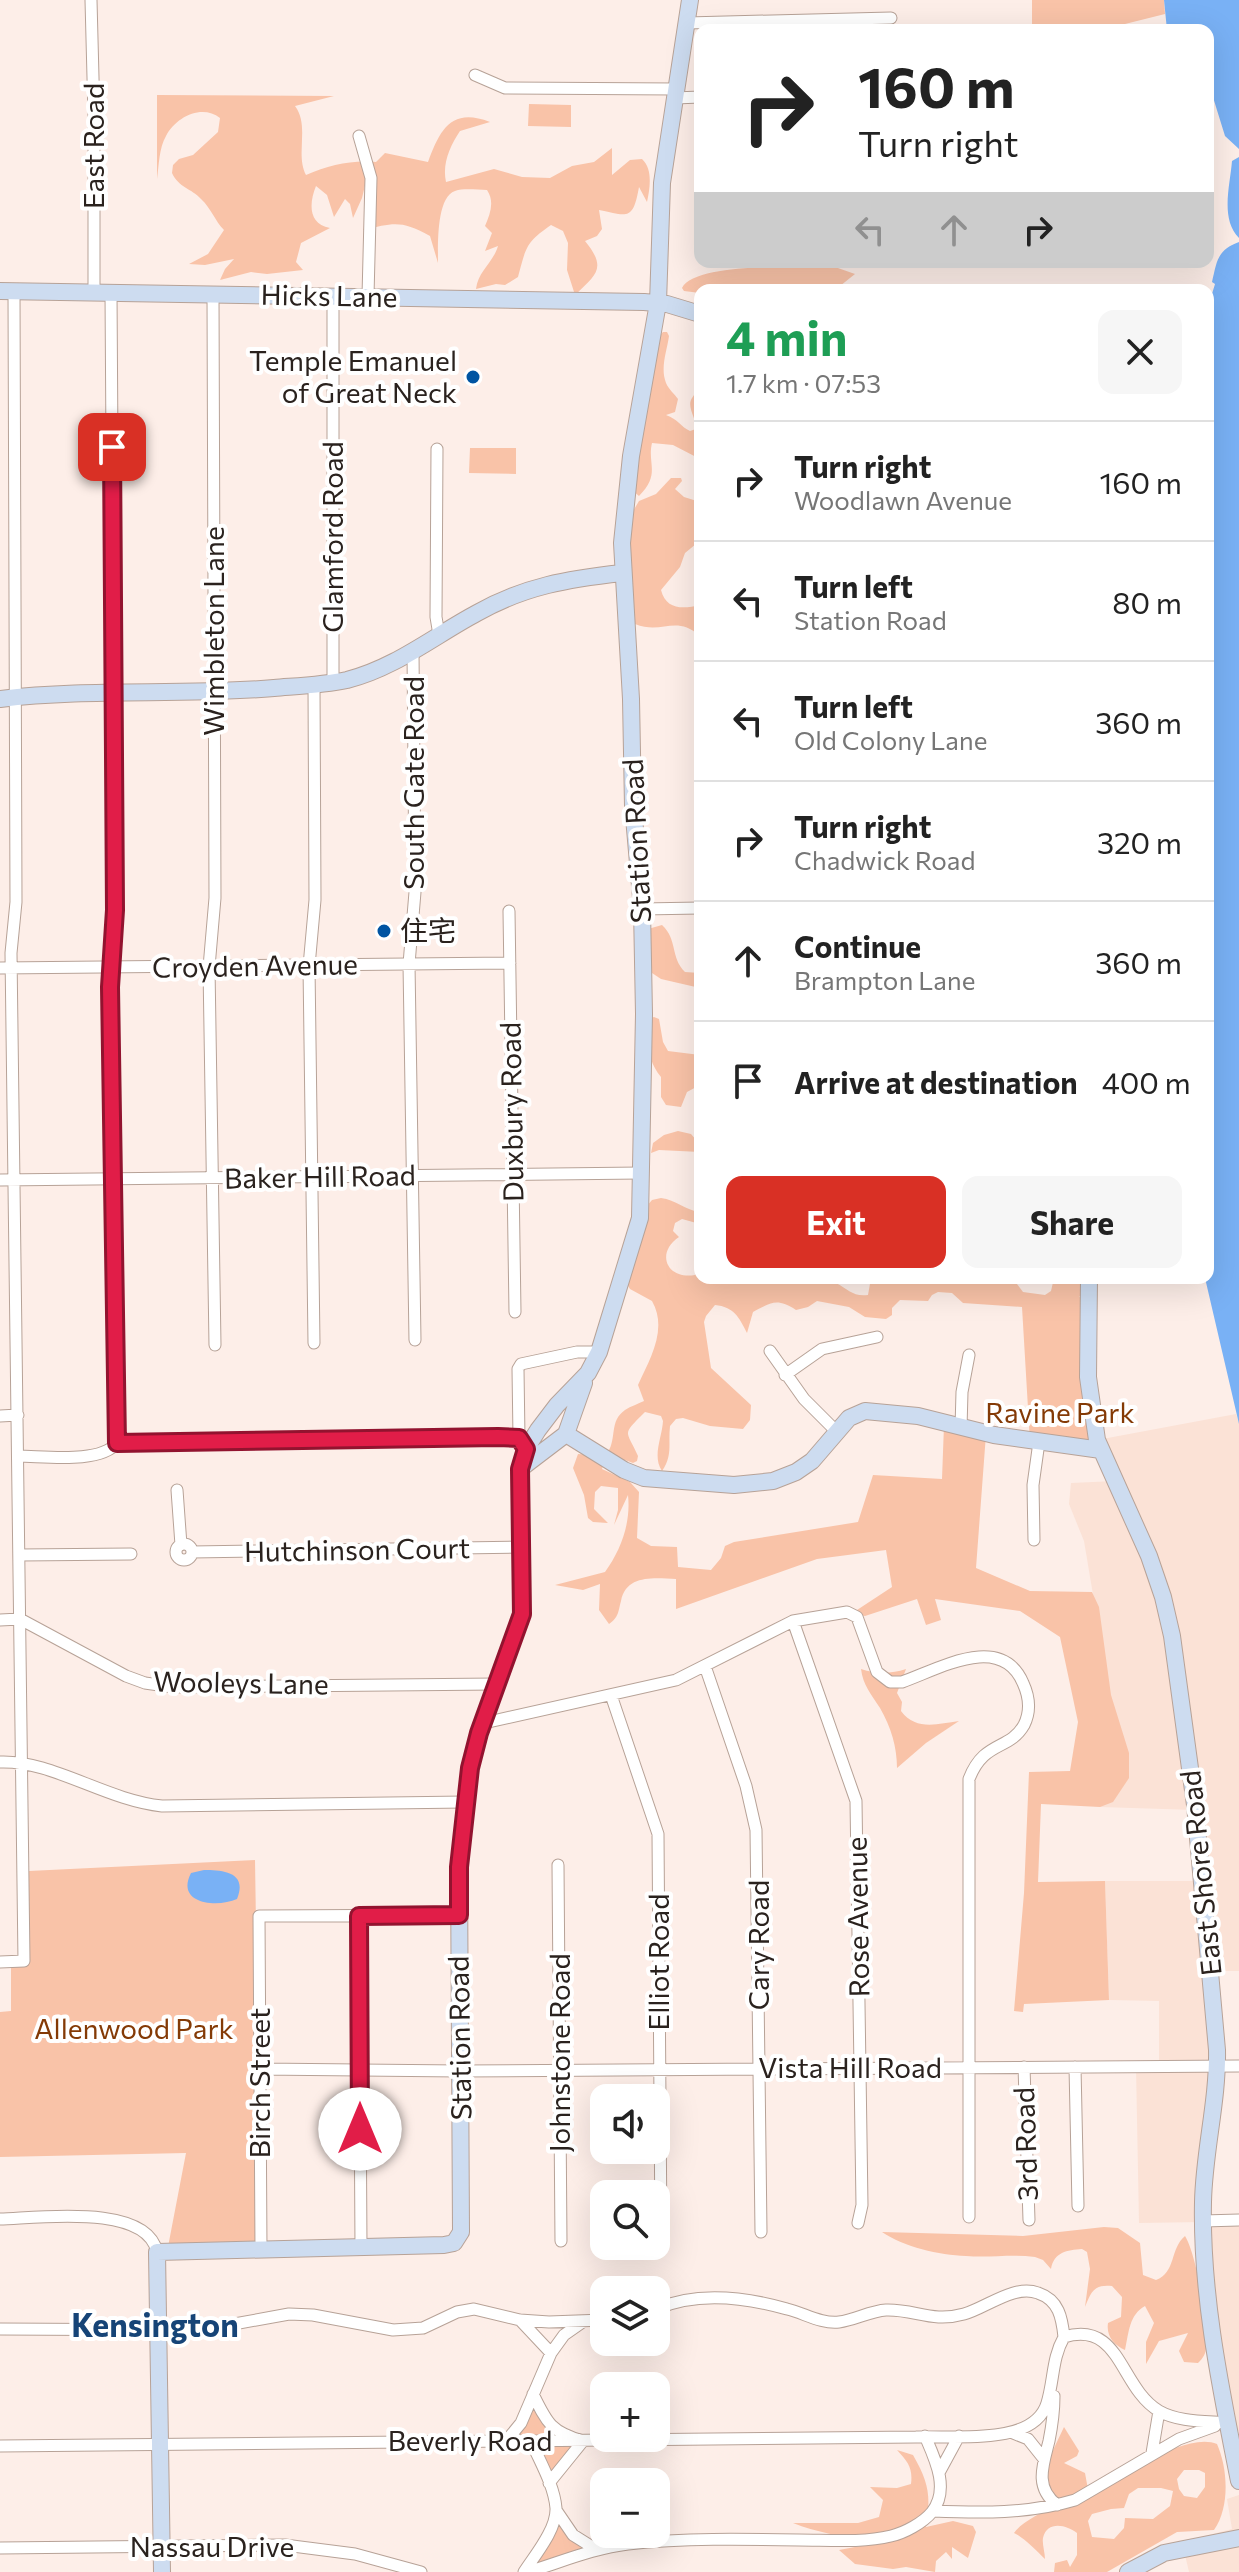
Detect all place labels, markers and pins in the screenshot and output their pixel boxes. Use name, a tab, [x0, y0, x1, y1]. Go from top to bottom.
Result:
place label: Temple Emanuel of Great Neck	[249, 343, 457, 409]
marker: Temple Emanuel of Great Neck	[464, 368, 482, 386]
pin	[78, 413, 146, 481]
place label: 住宅	[400, 913, 456, 947]
marker: 住宅	[375, 922, 393, 940]

